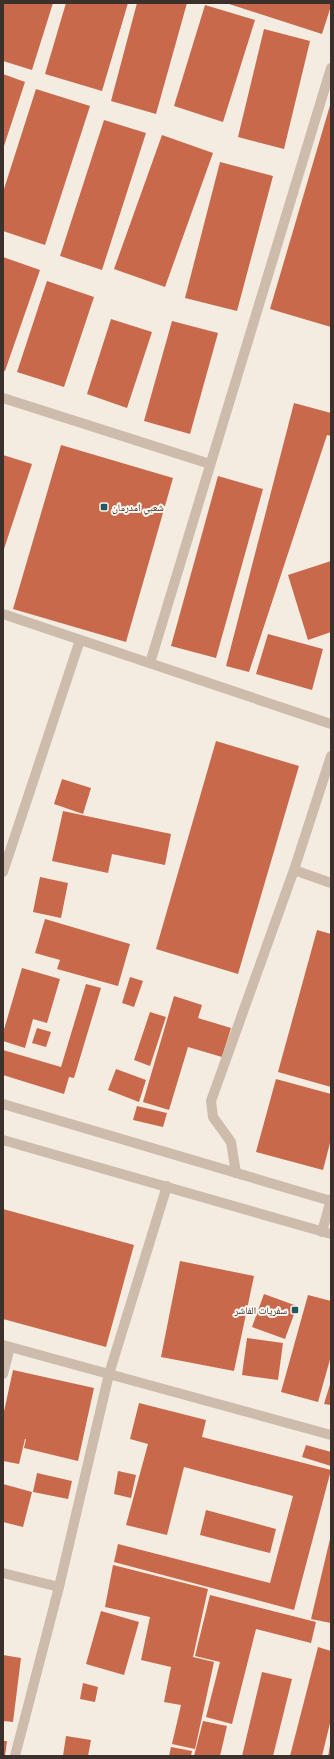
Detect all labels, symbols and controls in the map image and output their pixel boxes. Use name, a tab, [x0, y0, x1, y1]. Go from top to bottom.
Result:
marker: شعبي امدرمان	[99, 502, 109, 512]
place label: شعبي امدرمان	[112, 502, 164, 515]
place label: سفريات الفاشر	[234, 1305, 287, 1316]
marker: سفريات الفاشر	[290, 1305, 300, 1315]

